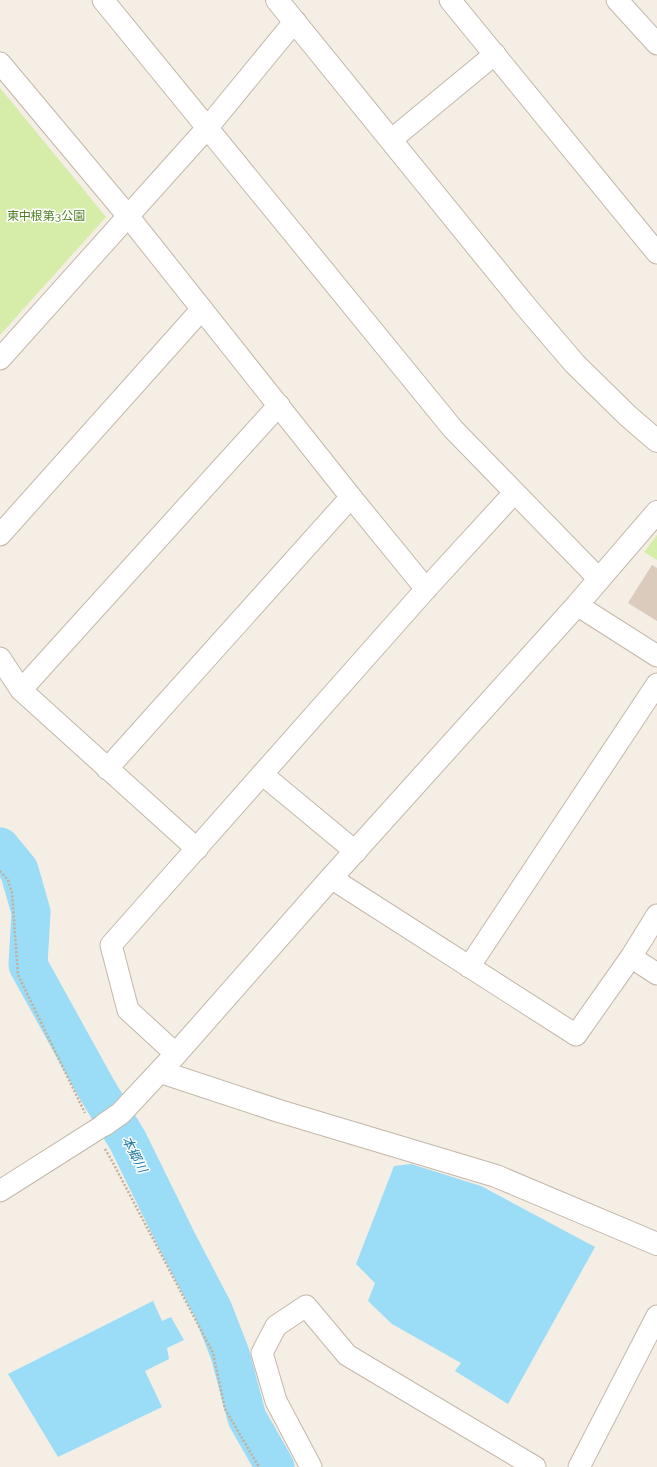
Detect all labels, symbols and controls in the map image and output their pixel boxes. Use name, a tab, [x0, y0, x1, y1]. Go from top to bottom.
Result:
park label: 東中根第3公園	[7, 209, 85, 223]
water label: 本郷川	[119, 1133, 151, 1177]

